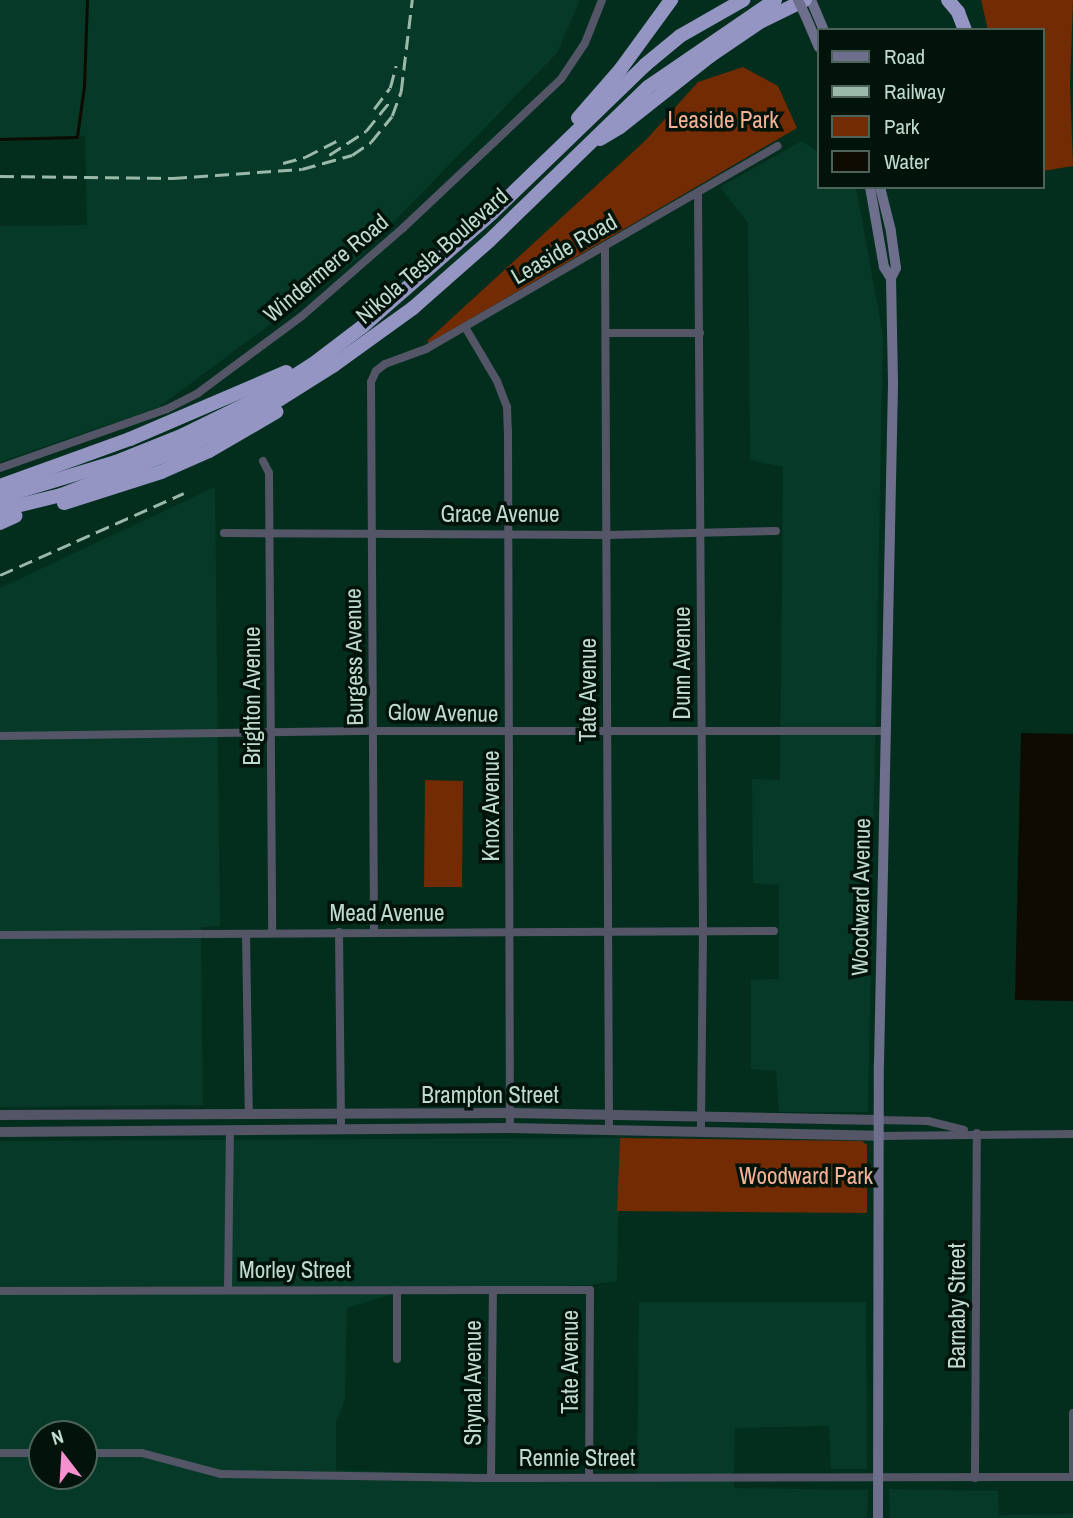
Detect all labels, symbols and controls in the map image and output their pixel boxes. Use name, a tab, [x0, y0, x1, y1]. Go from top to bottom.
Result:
legend	[818, 28, 1045, 189]
text: Road	[884, 42, 925, 71]
text: Railway	[884, 77, 945, 106]
park label: Leaside Park	[667, 106, 779, 134]
text: Park	[884, 112, 919, 141]
text: Water	[884, 147, 929, 176]
street label: Nikola Tesla Boulevard	[350, 182, 514, 330]
street label: Windermere Road	[258, 208, 394, 328]
street label: Leaside Road	[506, 208, 622, 290]
street label: Grace Avenue	[440, 500, 560, 528]
street label: Burgess Avenue	[339, 588, 369, 726]
street label: Dunn Avenue	[668, 606, 696, 720]
street label: Brighton Avenue	[238, 626, 266, 766]
street label: Tate Avenue	[574, 638, 602, 742]
street label: Glow Avenue	[387, 698, 499, 728]
street label: Knox Avenue	[477, 750, 505, 862]
street label: Woodward Avenue	[846, 817, 876, 977]
street label: Mead Avenue	[329, 899, 445, 927]
street label: Brampton Street	[421, 1081, 559, 1109]
park label: Woodward Park	[739, 1162, 873, 1190]
street label: Barnaby Street	[943, 1243, 971, 1369]
street label: Morley Street	[239, 1256, 351, 1284]
street label: Tate Avenue	[556, 1310, 584, 1414]
street label: Shynal Avenue	[459, 1320, 487, 1446]
north arrow	[28, 1420, 98, 1490]
text: N	[48, 1423, 67, 1451]
street label: Rennie Street	[519, 1444, 635, 1472]

